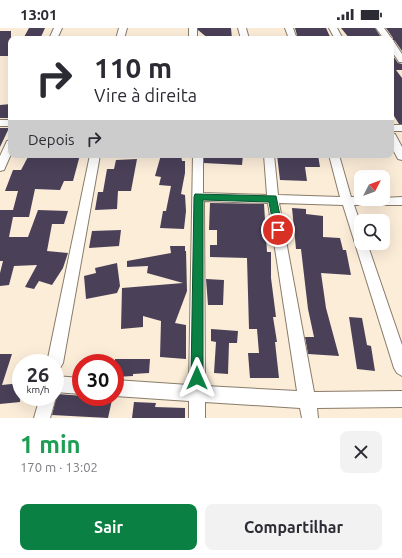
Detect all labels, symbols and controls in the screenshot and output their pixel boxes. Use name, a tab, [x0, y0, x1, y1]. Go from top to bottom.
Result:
text: 13:01	[20, 6, 58, 23]
icon: right	[28, 52, 80, 104]
text: 110 m	[94, 52, 172, 83]
text: Vire à direita	[94, 85, 197, 105]
icon: right	[83, 128, 105, 150]
text: Depois	[28, 131, 75, 148]
north arrow	[354, 170, 390, 206]
map controls	[354, 170, 390, 250]
pin	[261, 213, 295, 247]
button: search	[354, 214, 390, 250]
icon: arrive	[267, 219, 289, 241]
speed limit sign: 30	[72, 354, 124, 406]
position arrow	[176, 357, 218, 399]
text: 26	[27, 363, 49, 386]
text: km/h	[26, 384, 50, 395]
text: 1 min	[20, 431, 81, 458]
button: close	[340, 431, 382, 473]
text: 170 m · 13:02	[20, 460, 98, 474]
button: Sair	[20, 504, 197, 550]
button: Compartilhar	[205, 504, 382, 550]

